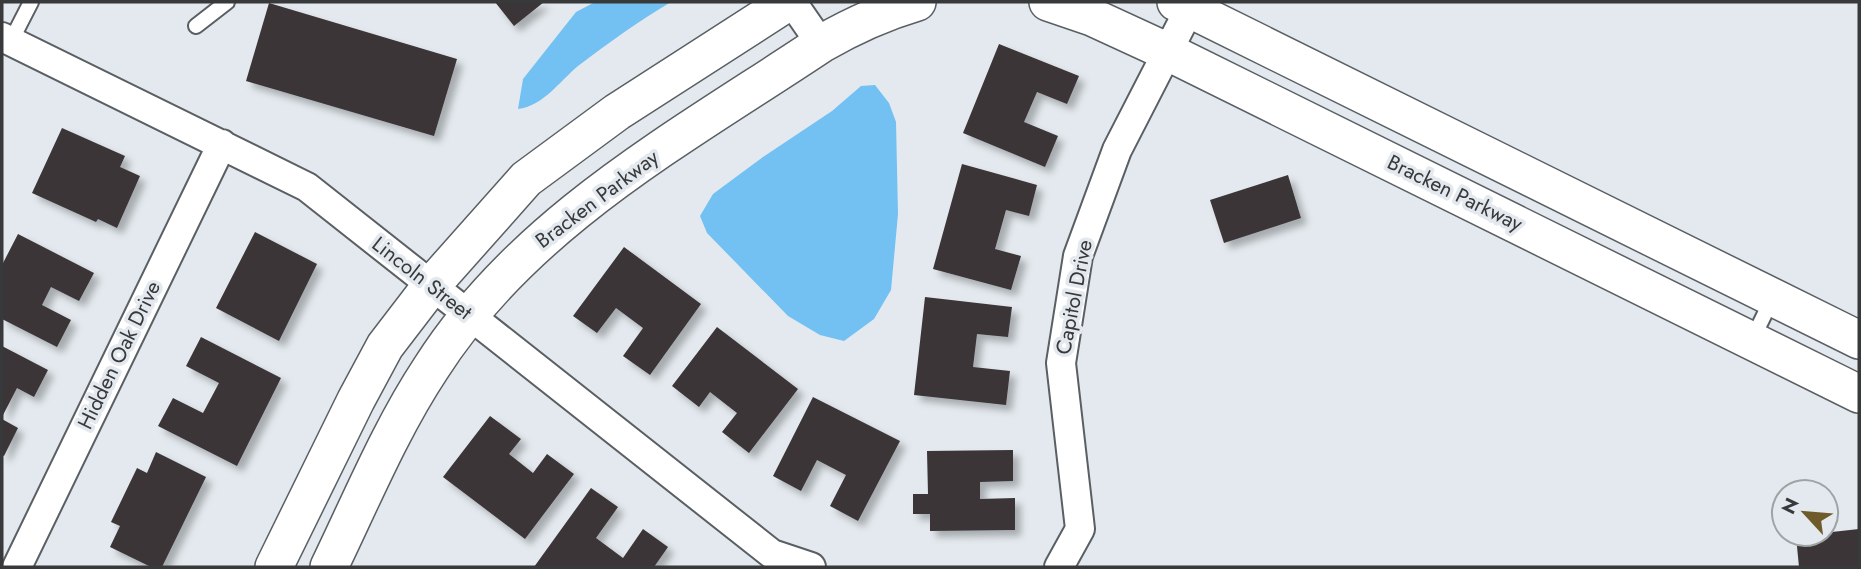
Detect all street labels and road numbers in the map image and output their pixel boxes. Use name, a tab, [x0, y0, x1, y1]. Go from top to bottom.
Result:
street label: Bracken Parkway	[529, 142, 665, 255]
street label: Bracken Parkway	[1382, 147, 1528, 239]
street label: Lincoln Street	[366, 229, 478, 327]
street label: Capitol Drive	[1048, 237, 1100, 357]
street label: Hidden Oak Drive	[70, 276, 168, 434]

